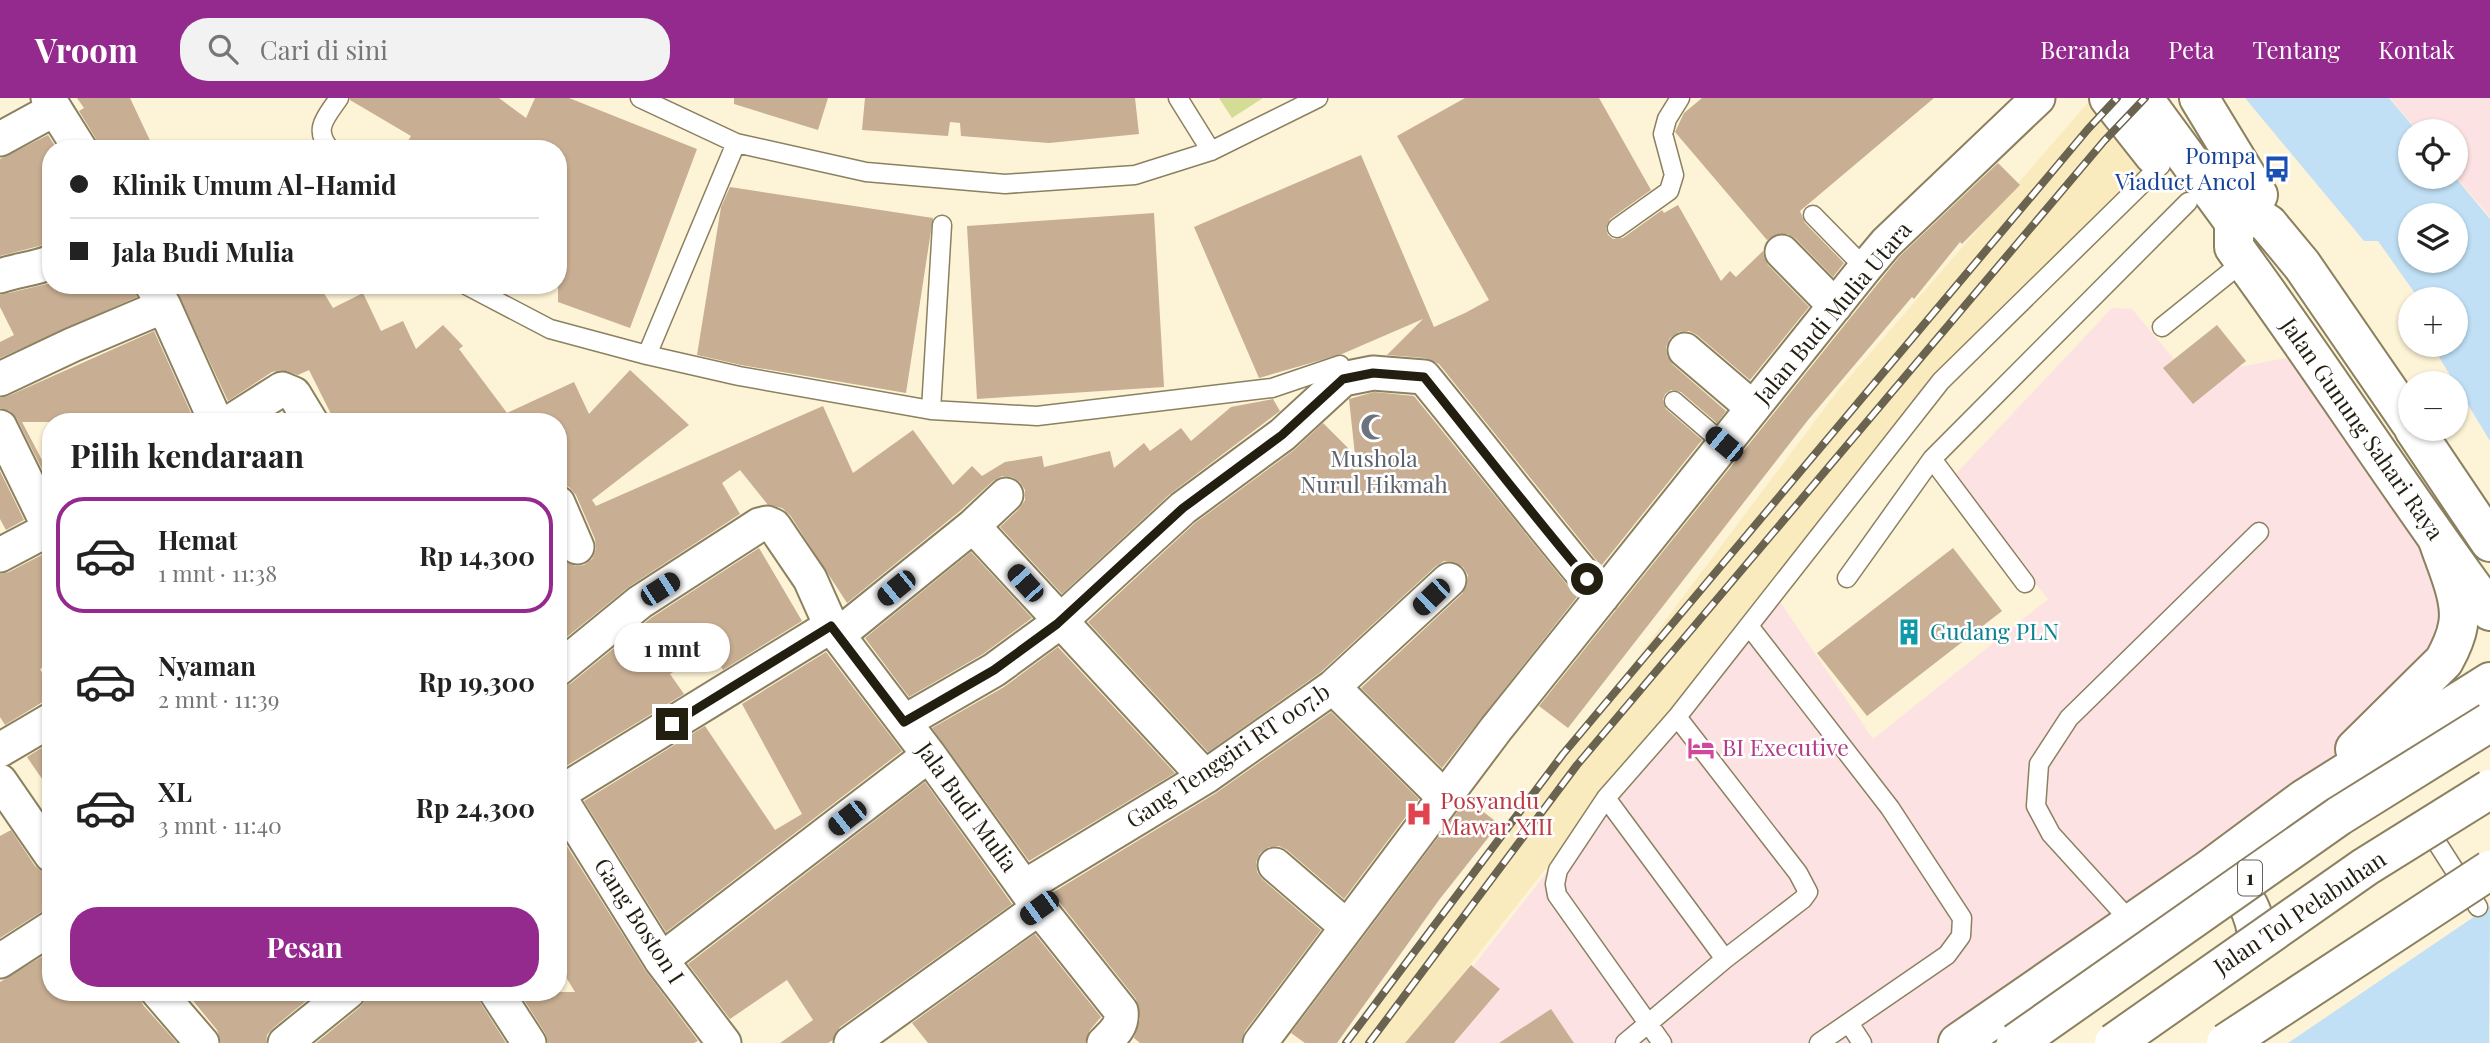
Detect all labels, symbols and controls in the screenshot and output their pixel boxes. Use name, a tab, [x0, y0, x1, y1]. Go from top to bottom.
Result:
search box	[180, 18, 670, 81]
text: Vroom	[35, 27, 138, 71]
icon: search	[204, 30, 242, 68]
text: Cari di sini	[260, 32, 388, 67]
text: Beranda	[2040, 33, 2130, 65]
text: Peta	[2168, 33, 2215, 65]
text: Tentang	[2253, 33, 2340, 65]
text: Kontak	[2378, 33, 2455, 65]
map controls	[2398, 119, 2468, 441]
button: locate	[2398, 119, 2468, 189]
place label: Pompa Viaduct Ancol	[2114, 139, 2257, 196]
bus stop icon: Pompa Viaduct Ancol	[2262, 154, 2292, 184]
text: Klinik Umum Al-Hamid	[112, 167, 397, 202]
button: layers	[2398, 203, 2468, 273]
street label: Jalan Budi Mulia Utara	[1745, 214, 1918, 411]
text: Jala Budi Mulia	[112, 234, 294, 269]
button: +	[2398, 287, 2468, 357]
street label: Jalan Gunung Sahari Raya	[2274, 310, 2452, 546]
button: −	[2398, 371, 2468, 441]
mosque icon: Mushola Nurul Hikmah	[1359, 412, 1389, 442]
car	[1702, 422, 1747, 466]
text: Pilih kendaraan	[70, 433, 304, 476]
place label: Mushola Nurul Hikmah	[1300, 442, 1448, 499]
text: Hemat	[158, 522, 237, 557]
icon: car	[74, 524, 137, 587]
text: Rp 14,300	[419, 538, 535, 573]
text: 1 mnt · 11:38	[158, 557, 277, 588]
car	[1004, 560, 1047, 606]
route start	[1571, 563, 1603, 595]
car	[874, 567, 919, 609]
car	[637, 569, 684, 609]
car	[1409, 575, 1454, 619]
place label: Gudang PLN	[1930, 615, 2059, 646]
building icon: Gudang PLN	[1894, 617, 1924, 647]
callout: 1 mnt	[614, 622, 730, 672]
text: 1 mnt	[643, 632, 701, 663]
text: Nyaman	[158, 648, 256, 683]
icon: car	[74, 650, 137, 713]
text: Rp 19,300	[419, 664, 535, 699]
street label: Gang Tenggiri RT 007.b	[1119, 675, 1335, 835]
text: 2 mnt · 11:39	[158, 683, 279, 714]
route end	[656, 708, 688, 740]
place label: BI Executive	[1722, 731, 1849, 762]
hotel icon: BI Executive	[1686, 733, 1716, 763]
street label: Jala Budi Mulia	[910, 734, 1026, 878]
text: XL	[158, 774, 192, 809]
icon: car	[74, 776, 137, 839]
place label: Posyandu Mawar XIII	[1440, 784, 1553, 841]
text: Rp 24,300	[416, 790, 535, 825]
car	[824, 797, 871, 839]
hospital icon: Posyandu Mawar XIII	[1404, 799, 1434, 829]
text: 3 mnt · 11:40	[158, 809, 282, 840]
street label: Jalan Tol Pelabuhan	[2206, 842, 2391, 981]
street label: Gang Boston I	[588, 851, 693, 989]
road number: 1	[2238, 860, 2262, 896]
car	[1016, 887, 1063, 929]
button: Pesan	[70, 907, 539, 987]

